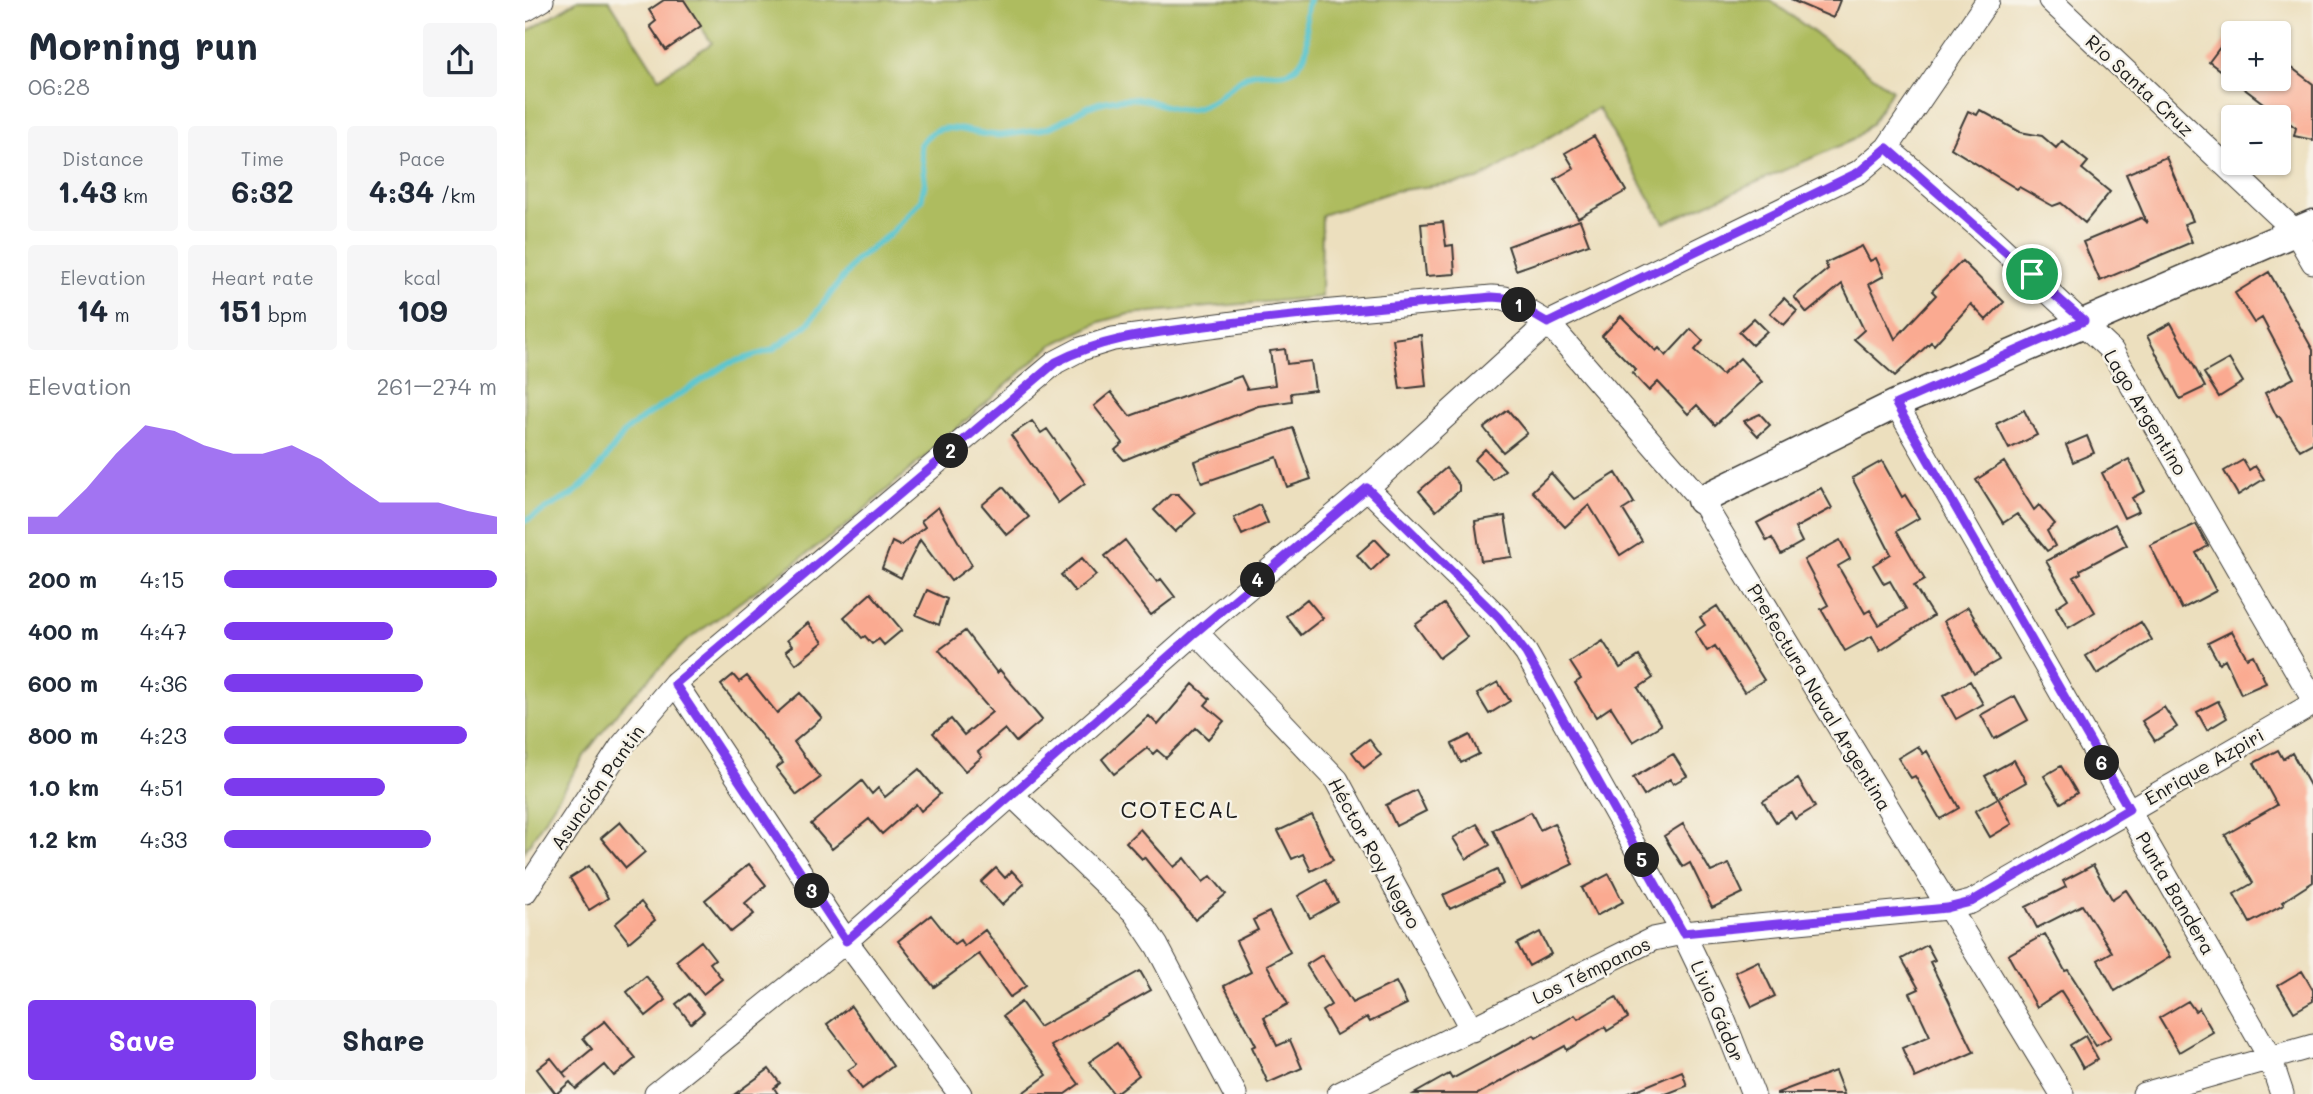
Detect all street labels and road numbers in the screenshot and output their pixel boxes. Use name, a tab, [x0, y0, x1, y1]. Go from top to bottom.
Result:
street label: Río Santa Cruz	[2081, 28, 2199, 142]
street label: Lago Argentino	[2099, 345, 2193, 479]
street label: Prefectura Naval Argentina	[1742, 579, 1898, 815]
street label: Asunción Pantin	[545, 720, 649, 854]
street label: Enrique Azpiri	[2140, 722, 2268, 810]
street label: Héctor Roy Negro	[1323, 773, 1427, 933]
street label: Punta Bandera	[2131, 827, 2221, 959]
street label: Los Témpanos	[1528, 931, 1654, 1009]
street label: Livio Gádor	[1685, 957, 1751, 1065]

